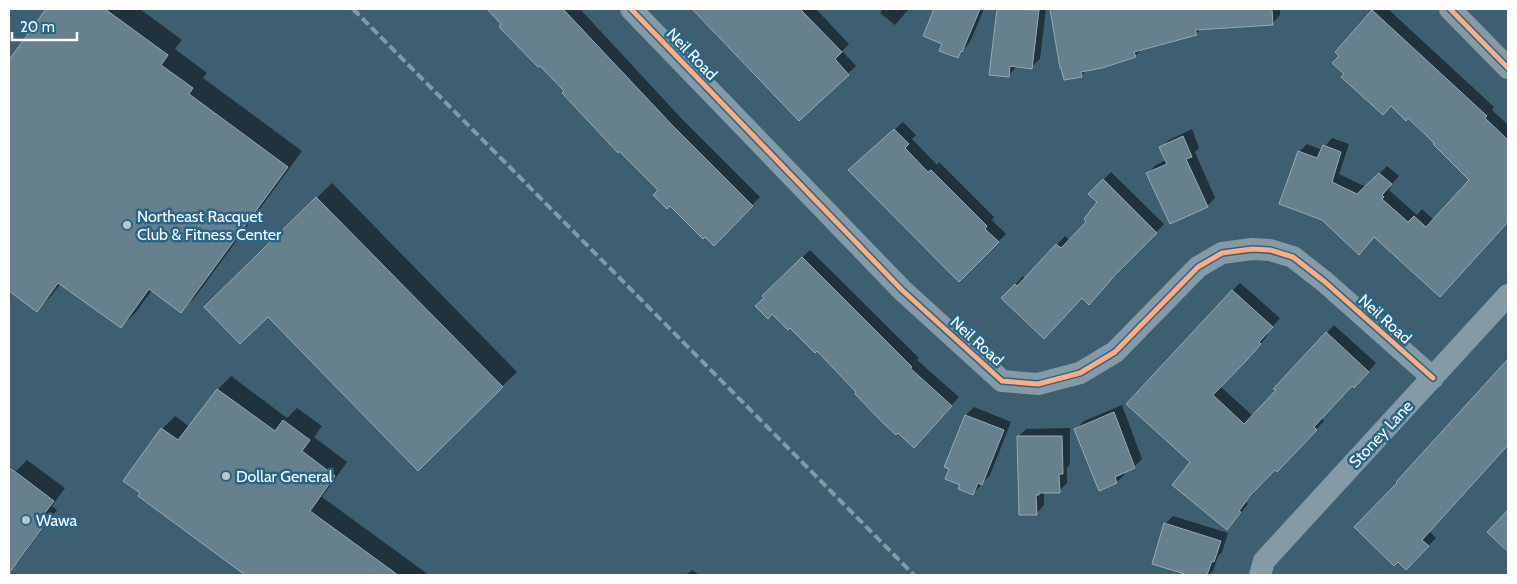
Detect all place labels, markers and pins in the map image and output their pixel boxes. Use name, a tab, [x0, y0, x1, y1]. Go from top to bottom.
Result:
place label: Northeast Racquet Club & Fitness Center	[137, 207, 282, 244]
marker: Northeast Racquet Club & Fitness Center	[121, 219, 133, 231]
place label: Dollar General	[236, 467, 333, 486]
marker: Dollar General	[220, 470, 232, 482]
place label: Wawa	[36, 511, 78, 530]
marker: Wawa	[20, 514, 32, 526]

